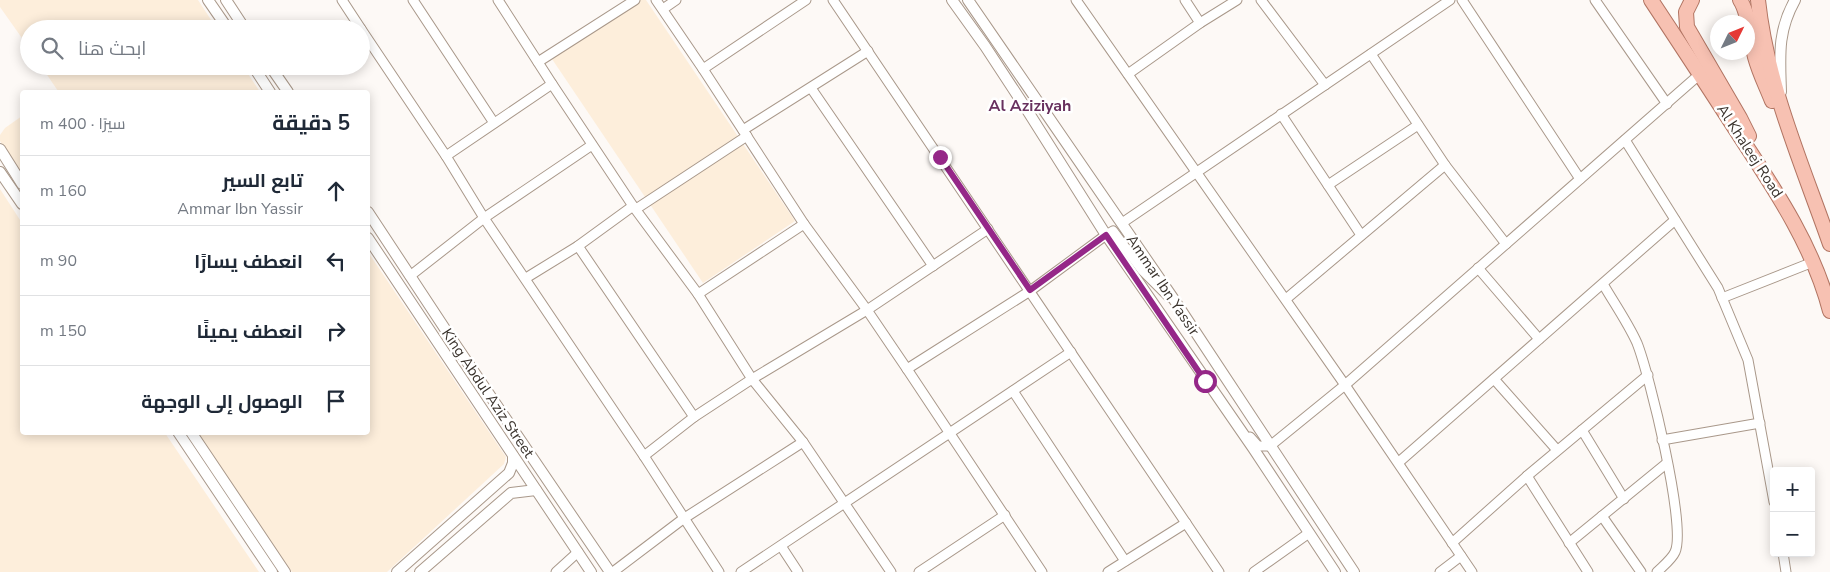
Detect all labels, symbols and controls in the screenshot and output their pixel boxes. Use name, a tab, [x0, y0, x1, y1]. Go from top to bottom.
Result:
north arrow	[1710, 15, 1755, 60]
search box	[20, 20, 370, 75]
icon: search	[38, 34, 66, 62]
text: ابحث هنا	[78, 36, 146, 62]
district label: Al Aziziyah	[989, 95, 1071, 117]
street label: Al Khaleej Road	[1712, 100, 1788, 202]
text: 5 دقيقة	[272, 109, 350, 137]
text: سيرًا · 400 m	[40, 113, 126, 135]
route end	[929, 146, 952, 169]
text: تابع السير	[222, 168, 303, 194]
icon: ahead	[322, 177, 350, 205]
text: 160 m	[40, 180, 87, 202]
text: Ammar Ibn Yassir	[177, 198, 303, 220]
street label: Ammar Ibn Yassir	[1122, 231, 1205, 340]
icon: left	[322, 247, 350, 275]
text: انعطف يسارًا	[194, 249, 303, 275]
text: 90 m	[40, 250, 77, 272]
icon: right	[322, 317, 350, 345]
text: انعطف يمينًا	[197, 319, 303, 345]
text: 150 m	[40, 320, 87, 342]
street label: King Abdul Aziz Street	[437, 324, 539, 462]
route start	[1194, 370, 1217, 393]
icon: arrive	[322, 387, 350, 415]
text: الوصول إلى الوجهة	[141, 389, 303, 415]
map controls	[1770, 467, 1815, 557]
button: +	[1770, 467, 1815, 512]
button: −	[1770, 512, 1815, 557]

